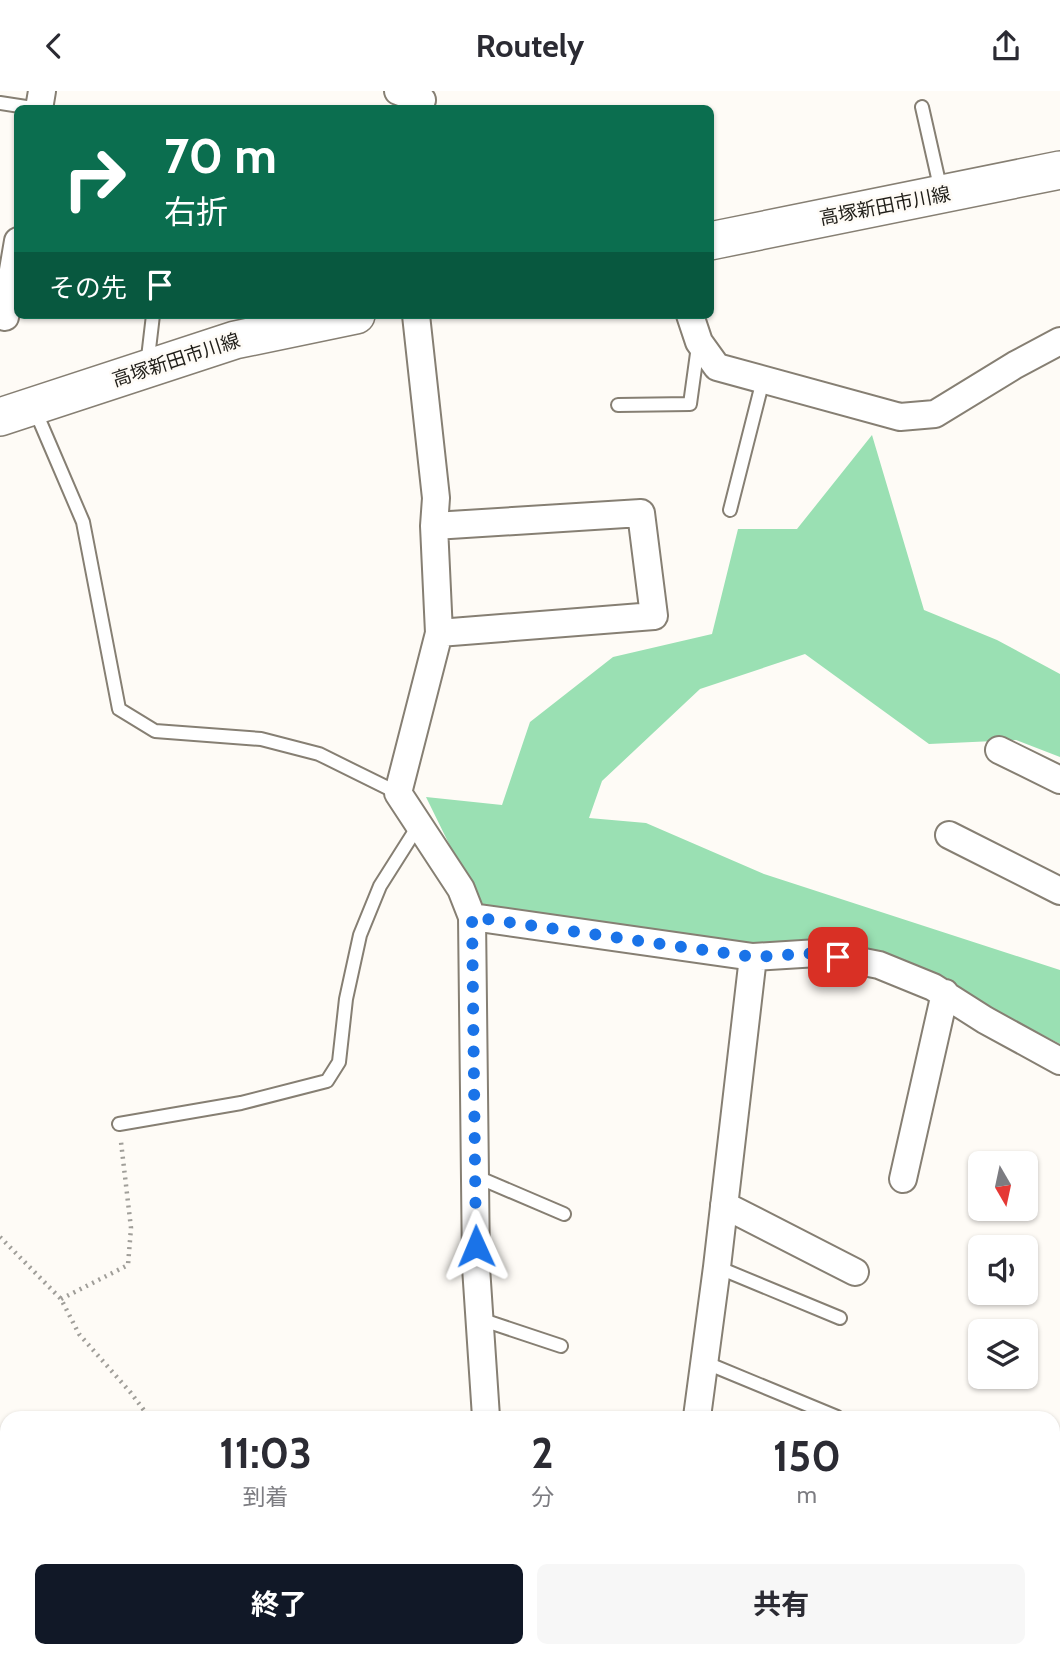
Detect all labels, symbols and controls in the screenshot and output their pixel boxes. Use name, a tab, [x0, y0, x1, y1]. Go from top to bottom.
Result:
text: Routely	[476, 26, 584, 65]
icon: back	[35, 27, 73, 65]
icon: share	[987, 27, 1025, 65]
text: 70 m	[164, 126, 277, 185]
icon: right	[49, 133, 140, 224]
street label: 高塚新田市川線	[818, 182, 952, 230]
text: 右折	[164, 192, 228, 231]
icon: arrive	[141, 266, 179, 304]
text: その先	[49, 272, 127, 304]
street label: 高塚新田市川線	[109, 329, 243, 391]
pin	[808, 927, 868, 987]
icon: arrive	[819, 938, 857, 976]
north arrow	[968, 1151, 1038, 1221]
map controls	[968, 1151, 1038, 1389]
position arrow	[439, 1209, 513, 1283]
button: sound	[968, 1235, 1038, 1305]
button: layers	[968, 1319, 1038, 1389]
text: 11:03	[219, 1427, 312, 1479]
text: 2	[531, 1427, 554, 1479]
text: 150	[773, 1430, 841, 1482]
text: m	[797, 1481, 817, 1509]
text: 到着	[242, 1483, 288, 1511]
text: 分	[531, 1483, 554, 1511]
button: 終了	[35, 1564, 523, 1644]
button: 共有	[537, 1564, 1025, 1644]

